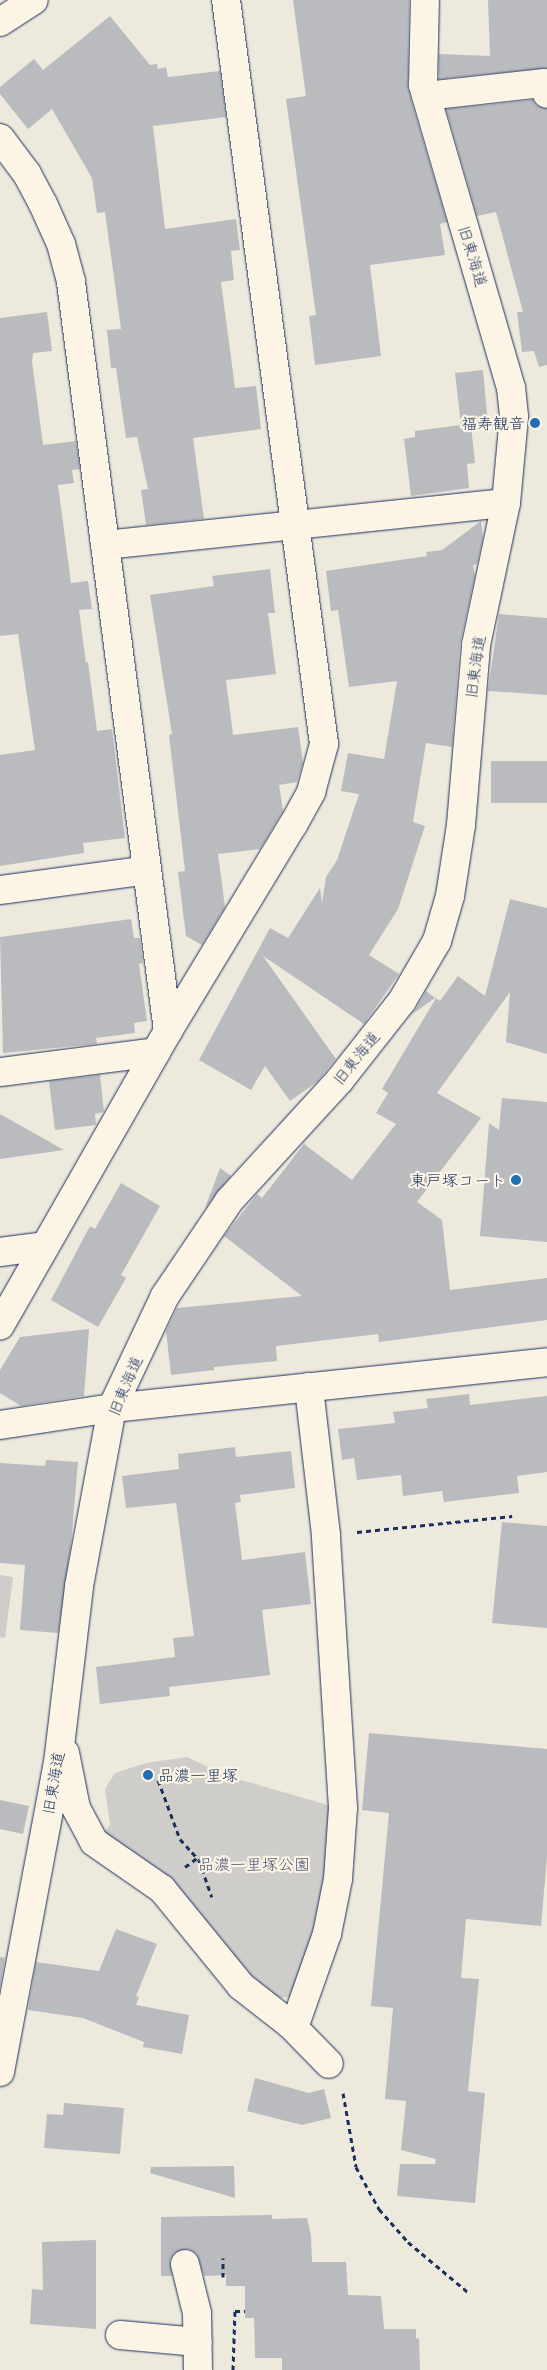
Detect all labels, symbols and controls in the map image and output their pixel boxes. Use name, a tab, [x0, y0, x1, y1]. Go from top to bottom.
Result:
street label: 旧東海道	[454, 223, 492, 289]
place label: 福寿観音	[461, 413, 525, 433]
marker: 福寿観音	[529, 417, 541, 429]
street label: 旧東海道	[461, 634, 489, 700]
street label: 旧東海道	[328, 1027, 384, 1089]
place label: 東戸塚コート	[410, 1170, 506, 1190]
marker: 東戸塚コート	[510, 1174, 522, 1186]
street label: 旧東海道	[104, 1353, 146, 1419]
street label: 旧東海道	[38, 1750, 68, 1816]
place label: 品濃一里塚	[158, 1765, 238, 1785]
marker: 品濃一里塚	[142, 1769, 154, 1781]
park label: 品濃一里塚公園	[198, 1854, 310, 1874]

